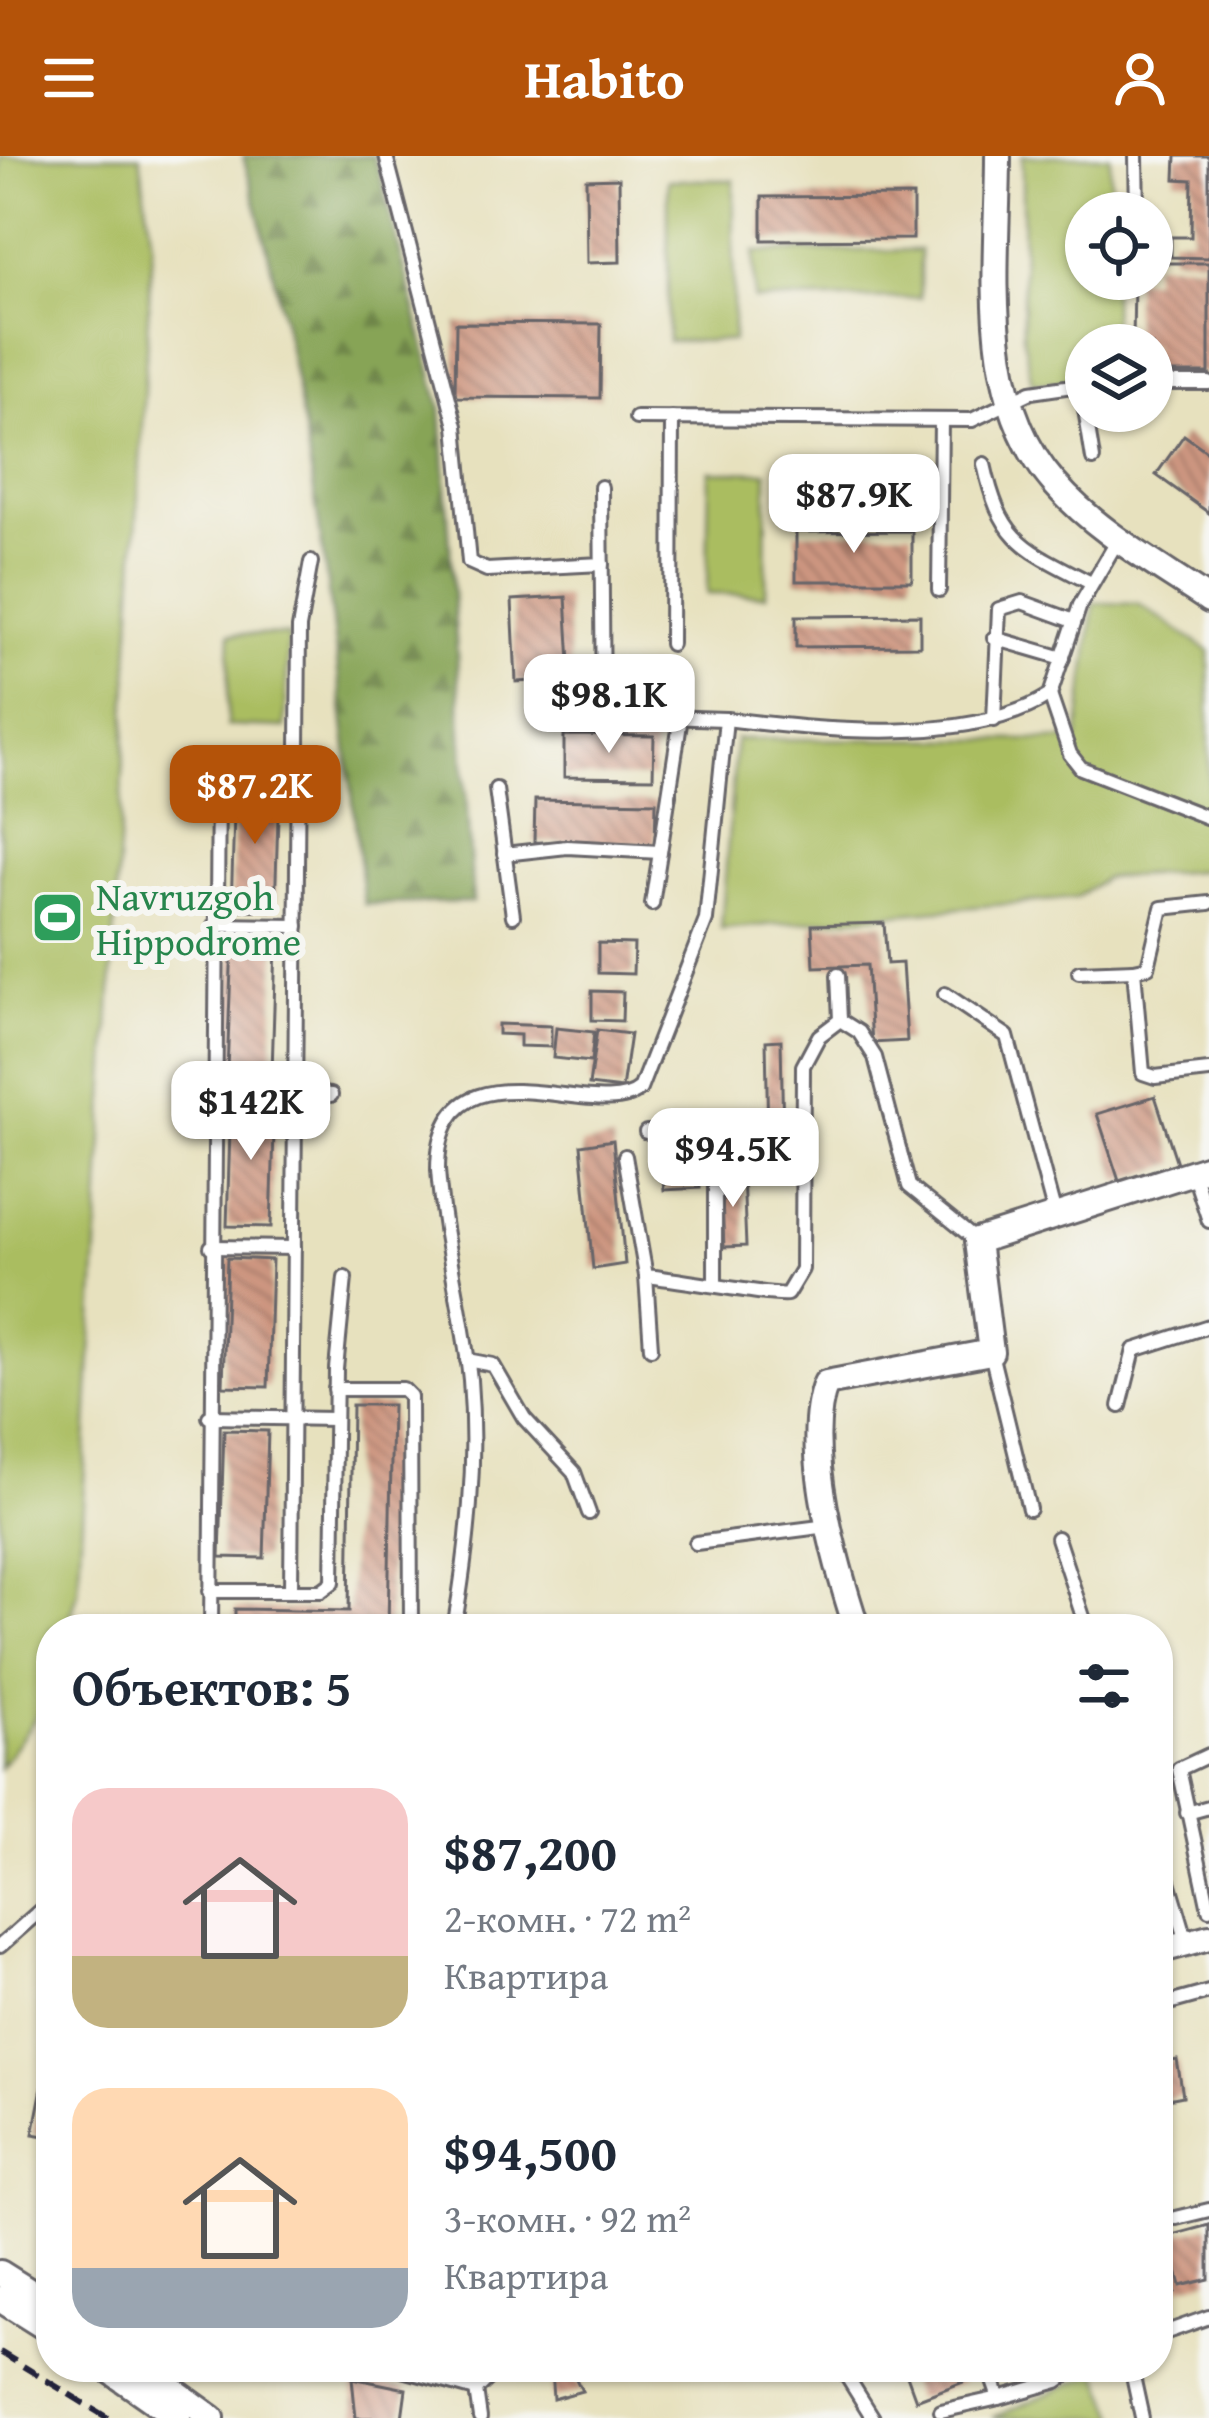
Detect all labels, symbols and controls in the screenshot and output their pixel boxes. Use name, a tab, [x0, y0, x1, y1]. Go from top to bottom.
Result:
text: Habito	[524, 39, 685, 118]
icon: menu	[36, 45, 102, 111]
icon: person	[1107, 45, 1173, 111]
map controls	[1065, 192, 1173, 432]
button: locate	[1065, 192, 1173, 300]
button: layers	[1065, 324, 1173, 432]
pin: $87.9K	[756, 454, 952, 556]
text: $87.9K	[796, 464, 912, 521]
pin: $98.1K	[511, 654, 707, 756]
text: $98.1K	[551, 664, 667, 721]
pin: $87.2K	[157, 745, 353, 847]
text: $87.2K	[197, 755, 313, 812]
place label: Navruzgoh Hippodrome	[96, 867, 301, 969]
sports icon: Navruzgoh Hippodrome	[29, 890, 85, 946]
pin: $142K	[167, 1061, 335, 1163]
text: $142K	[198, 1071, 304, 1128]
pin: $94.5K	[635, 1108, 831, 1210]
text: $94.5K	[675, 1118, 791, 1175]
text: Объектов: 5	[72, 1649, 352, 1724]
icon: filters	[1071, 1653, 1137, 1719]
text: $87,200	[444, 1814, 617, 1889]
icon: home	[168, 1836, 312, 1980]
text: 2-комн. · 72 m²	[444, 1889, 691, 1946]
text: Квартира	[444, 1946, 608, 2003]
text: $94,500	[444, 2114, 617, 2189]
icon: home	[168, 2136, 312, 2280]
text: 3-комн. · 92 m²	[444, 2189, 691, 2246]
text: Квартира	[444, 2246, 608, 2303]

